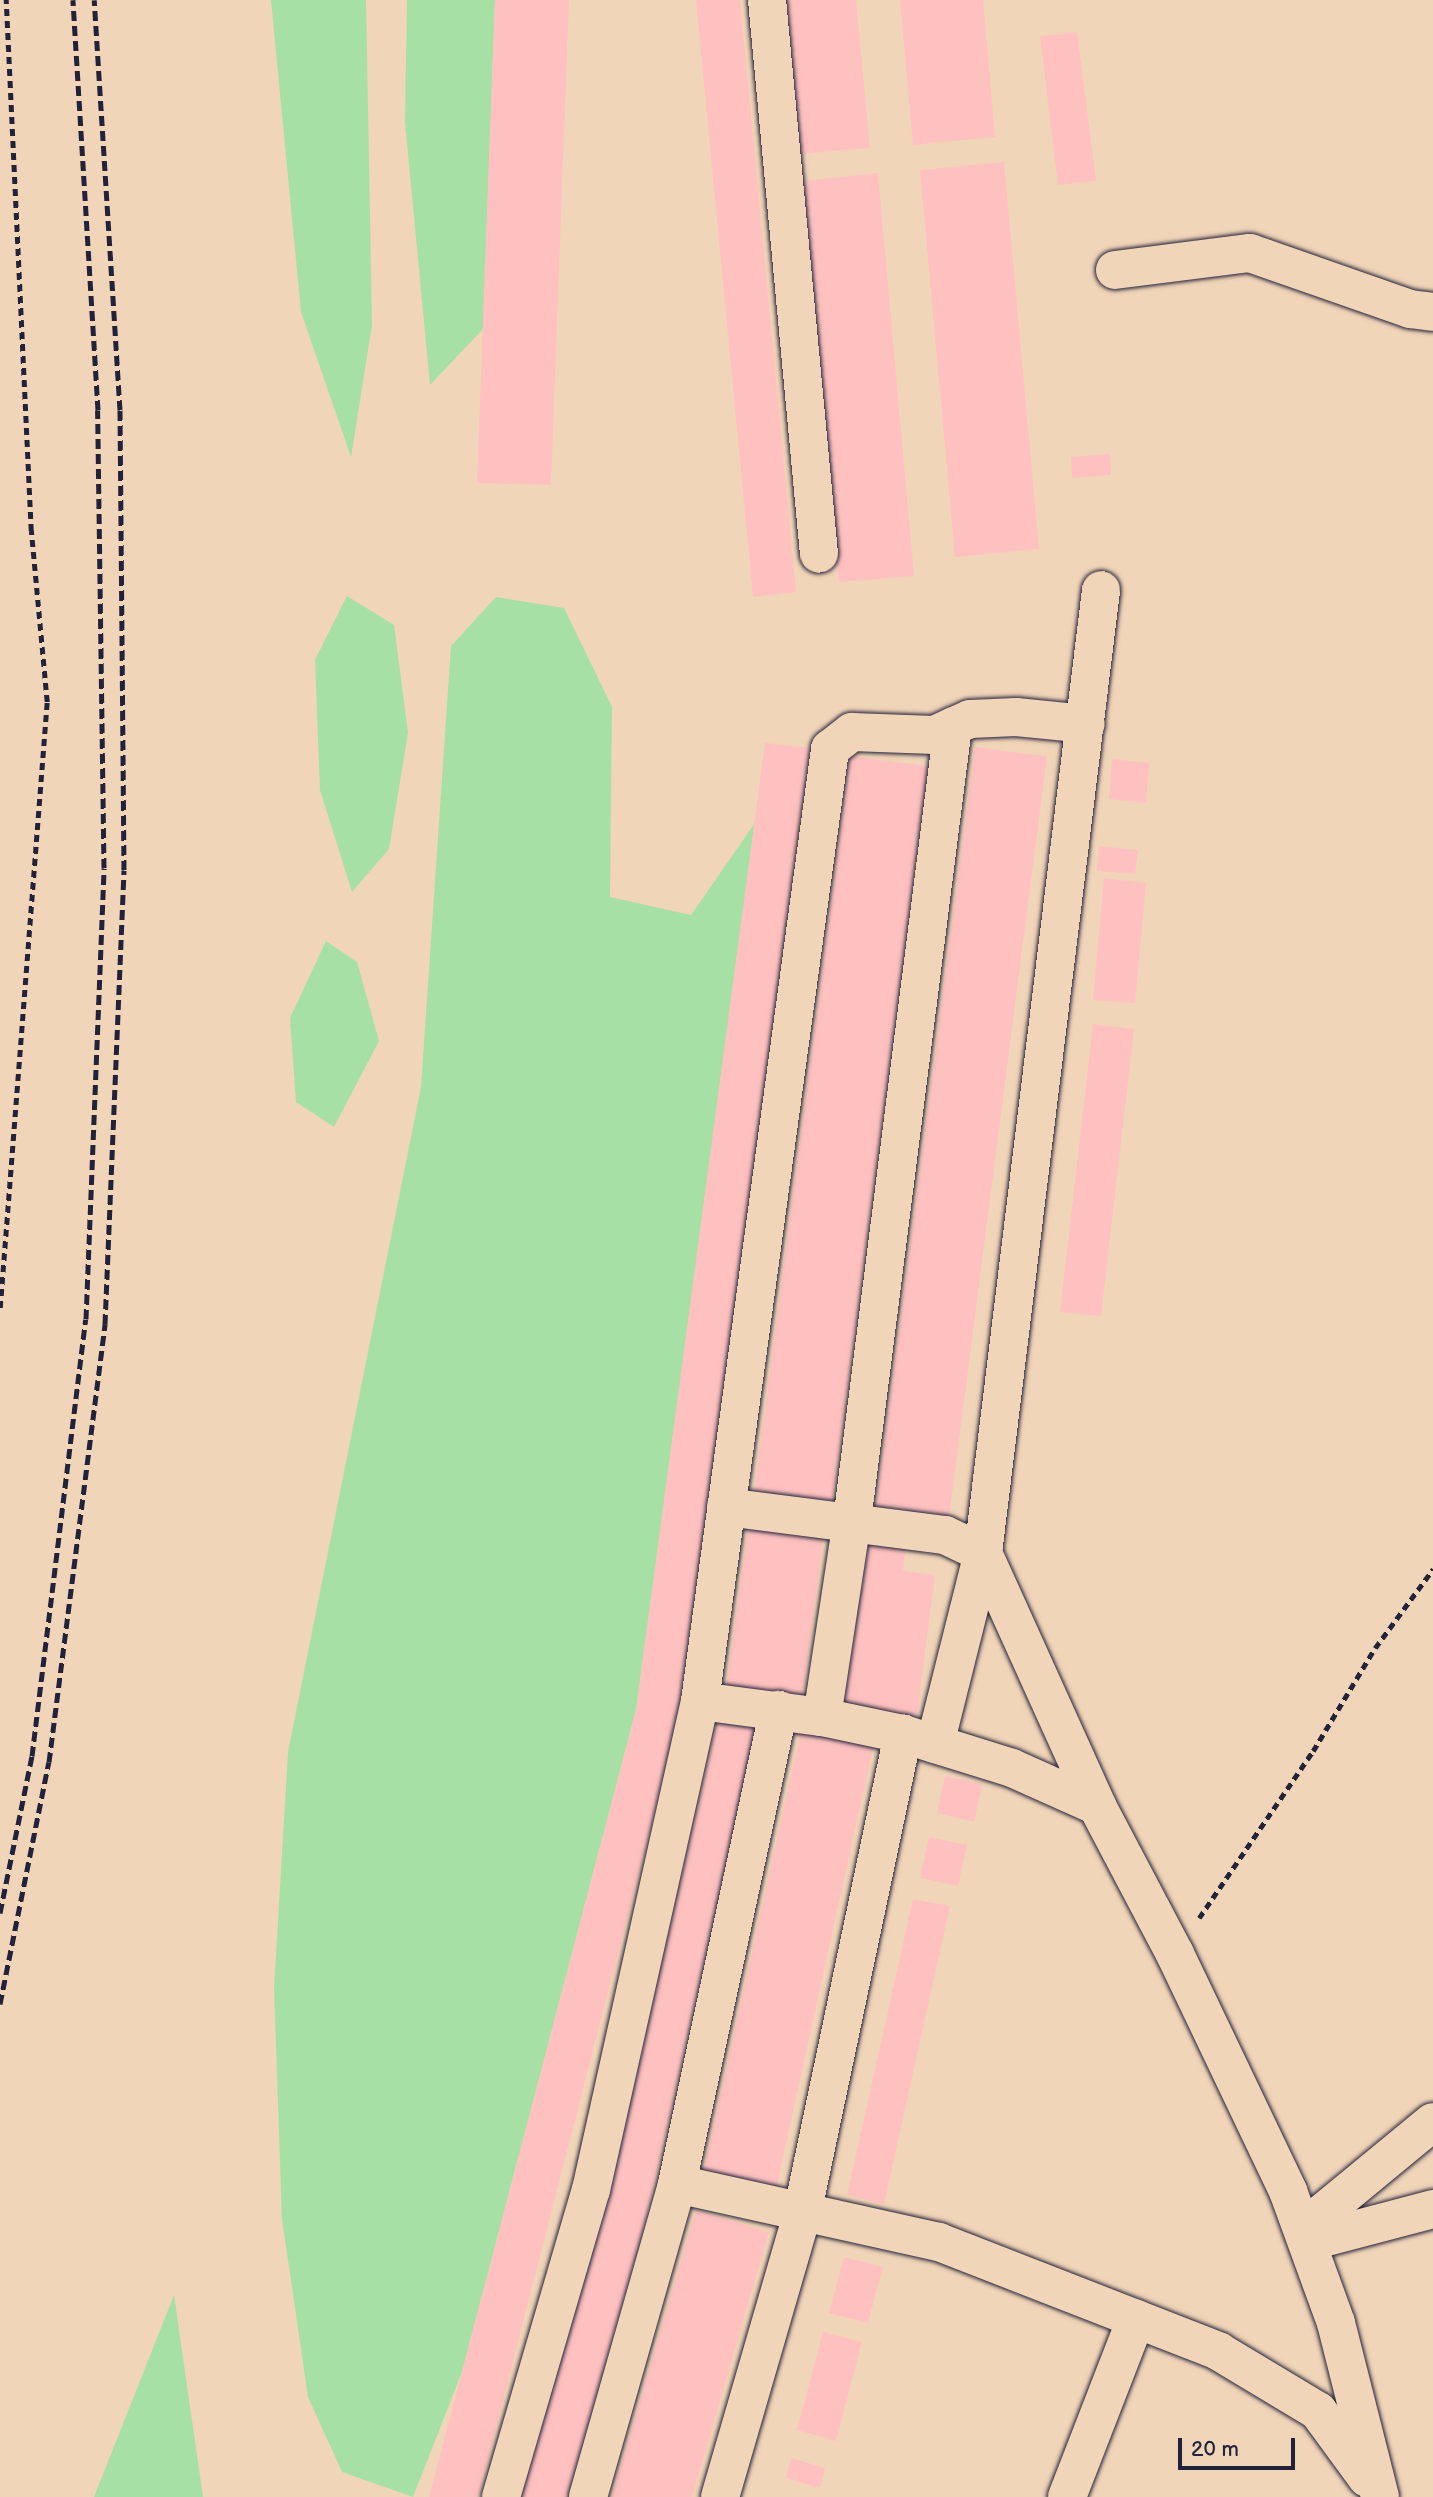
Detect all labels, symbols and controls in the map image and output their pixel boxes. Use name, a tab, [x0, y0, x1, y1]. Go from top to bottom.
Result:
scale bar	[1181, 2424, 1298, 2468]
text: 20 m	[1191, 2437, 1239, 2462]

